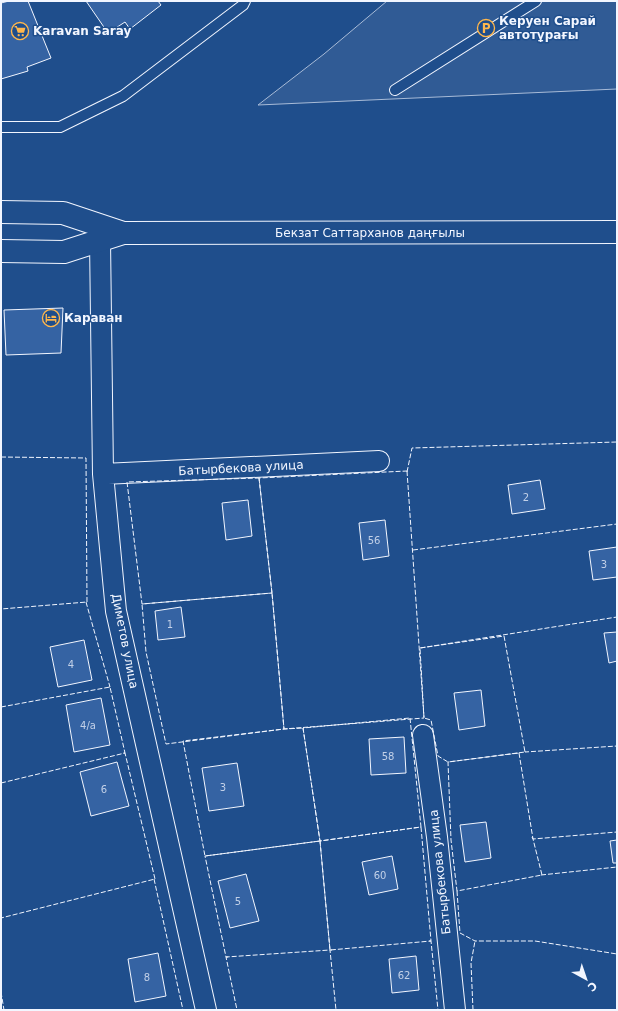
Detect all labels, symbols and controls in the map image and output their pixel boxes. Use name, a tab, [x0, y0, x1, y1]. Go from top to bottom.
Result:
place label: Керуен Сарай автотұрағы	[499, 14, 596, 42]
parking icon: Керуен Сарай автотұрағы	[476, 18, 496, 38]
supermarket icon: Karavan Saray	[10, 21, 30, 41]
place label: Karavan Saray	[33, 24, 131, 38]
street label: Бекзат Саттарханов даңғылы	[275, 226, 465, 240]
hotel icon: Караван	[41, 308, 61, 328]
place label: Караван	[64, 311, 123, 325]
street label: Батырбекова улица	[178, 458, 304, 478]
house number: 2	[523, 492, 529, 503]
house number: 56	[368, 535, 380, 546]
house number: 3	[601, 559, 607, 570]
street label: Диметов улица	[109, 592, 141, 690]
house number: 1	[167, 619, 173, 630]
house number: 4	[68, 659, 74, 670]
house number: 4/а	[80, 720, 96, 731]
house number: 58	[382, 751, 394, 762]
house number: 3	[220, 782, 226, 793]
house number: 6	[101, 784, 107, 795]
street label: Батырбекова улица	[426, 809, 454, 935]
house number: 60	[374, 870, 386, 881]
house number: 5	[235, 896, 241, 907]
north arrow	[566, 959, 606, 999]
house number: 62	[398, 970, 410, 981]
house number: 8	[144, 972, 150, 983]
text: С	[585, 979, 599, 994]

